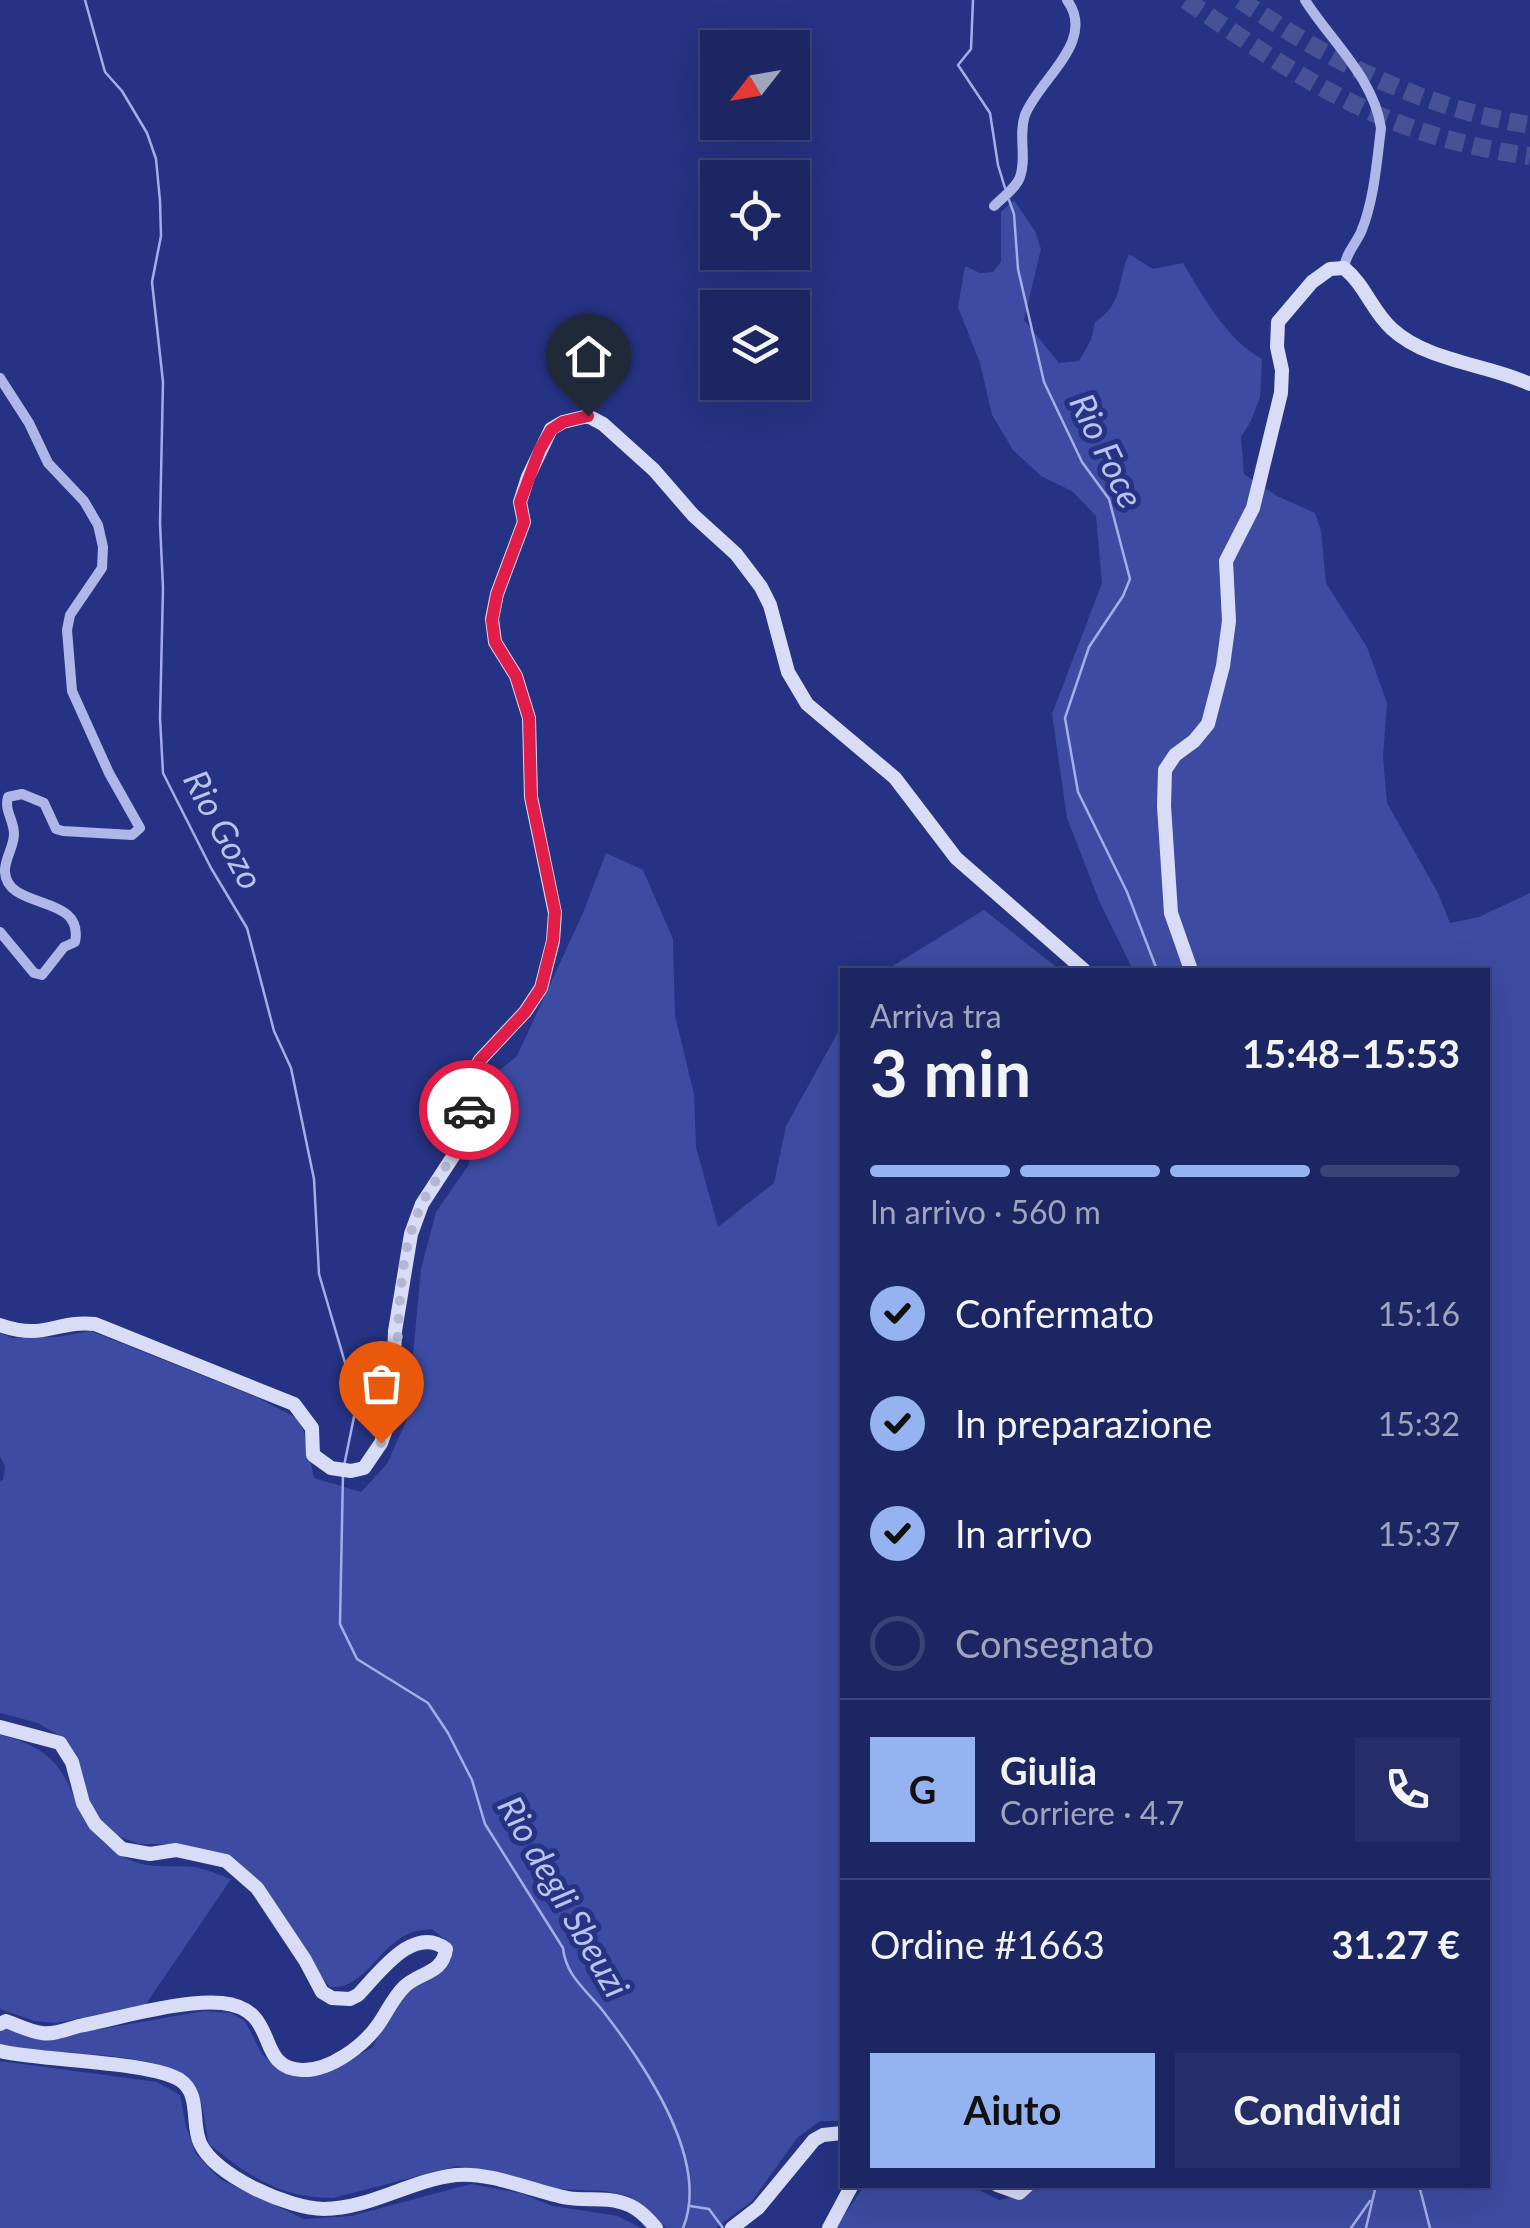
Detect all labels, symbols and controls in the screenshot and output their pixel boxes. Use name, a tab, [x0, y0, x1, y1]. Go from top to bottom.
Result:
north arrow	[700, 30, 810, 140]
map controls	[700, 30, 810, 400]
button: locate	[700, 160, 810, 270]
button: layers	[700, 290, 810, 400]
pin	[546, 314, 631, 417]
icon: home	[561, 329, 616, 384]
water label: Rio Foce	[1062, 386, 1153, 514]
water label: Rio Gozo	[176, 762, 274, 896]
text: Arriva tra	[870, 996, 1002, 1035]
text: 15:48–15:53	[1242, 1030, 1460, 1076]
text: 3 min	[870, 1033, 1031, 1111]
courier	[419, 1060, 519, 1160]
icon: car	[442, 1083, 497, 1138]
text: In arrivo · 560 m	[870, 1192, 1101, 1231]
icon: check	[870, 1286, 925, 1341]
text: Confermato	[955, 1290, 1154, 1336]
text: 15:16	[1378, 1294, 1460, 1333]
pin	[339, 1341, 424, 1444]
icon: bag	[354, 1356, 409, 1411]
icon: check	[870, 1396, 925, 1451]
text: In preparazione	[955, 1400, 1212, 1446]
text: 15:32	[1378, 1404, 1460, 1443]
icon: check	[870, 1506, 925, 1561]
text: In arrivo	[955, 1510, 1093, 1556]
text: 15:37	[1378, 1514, 1460, 1553]
text: Consegnato	[955, 1620, 1154, 1666]
button: phone	[1355, 1737, 1460, 1842]
text: Giulia	[1000, 1747, 1097, 1793]
text: G	[909, 1766, 936, 1812]
water label: Rio degli Sbeuzi	[490, 1788, 639, 2004]
text: Corriere · 4.7	[1000, 1793, 1184, 1832]
text: Ordine #1663	[870, 1921, 1105, 1967]
text: 31.27 €	[1332, 1921, 1460, 1967]
button: Aiuto	[870, 2053, 1155, 2168]
button: Condividi	[1175, 2053, 1460, 2168]

